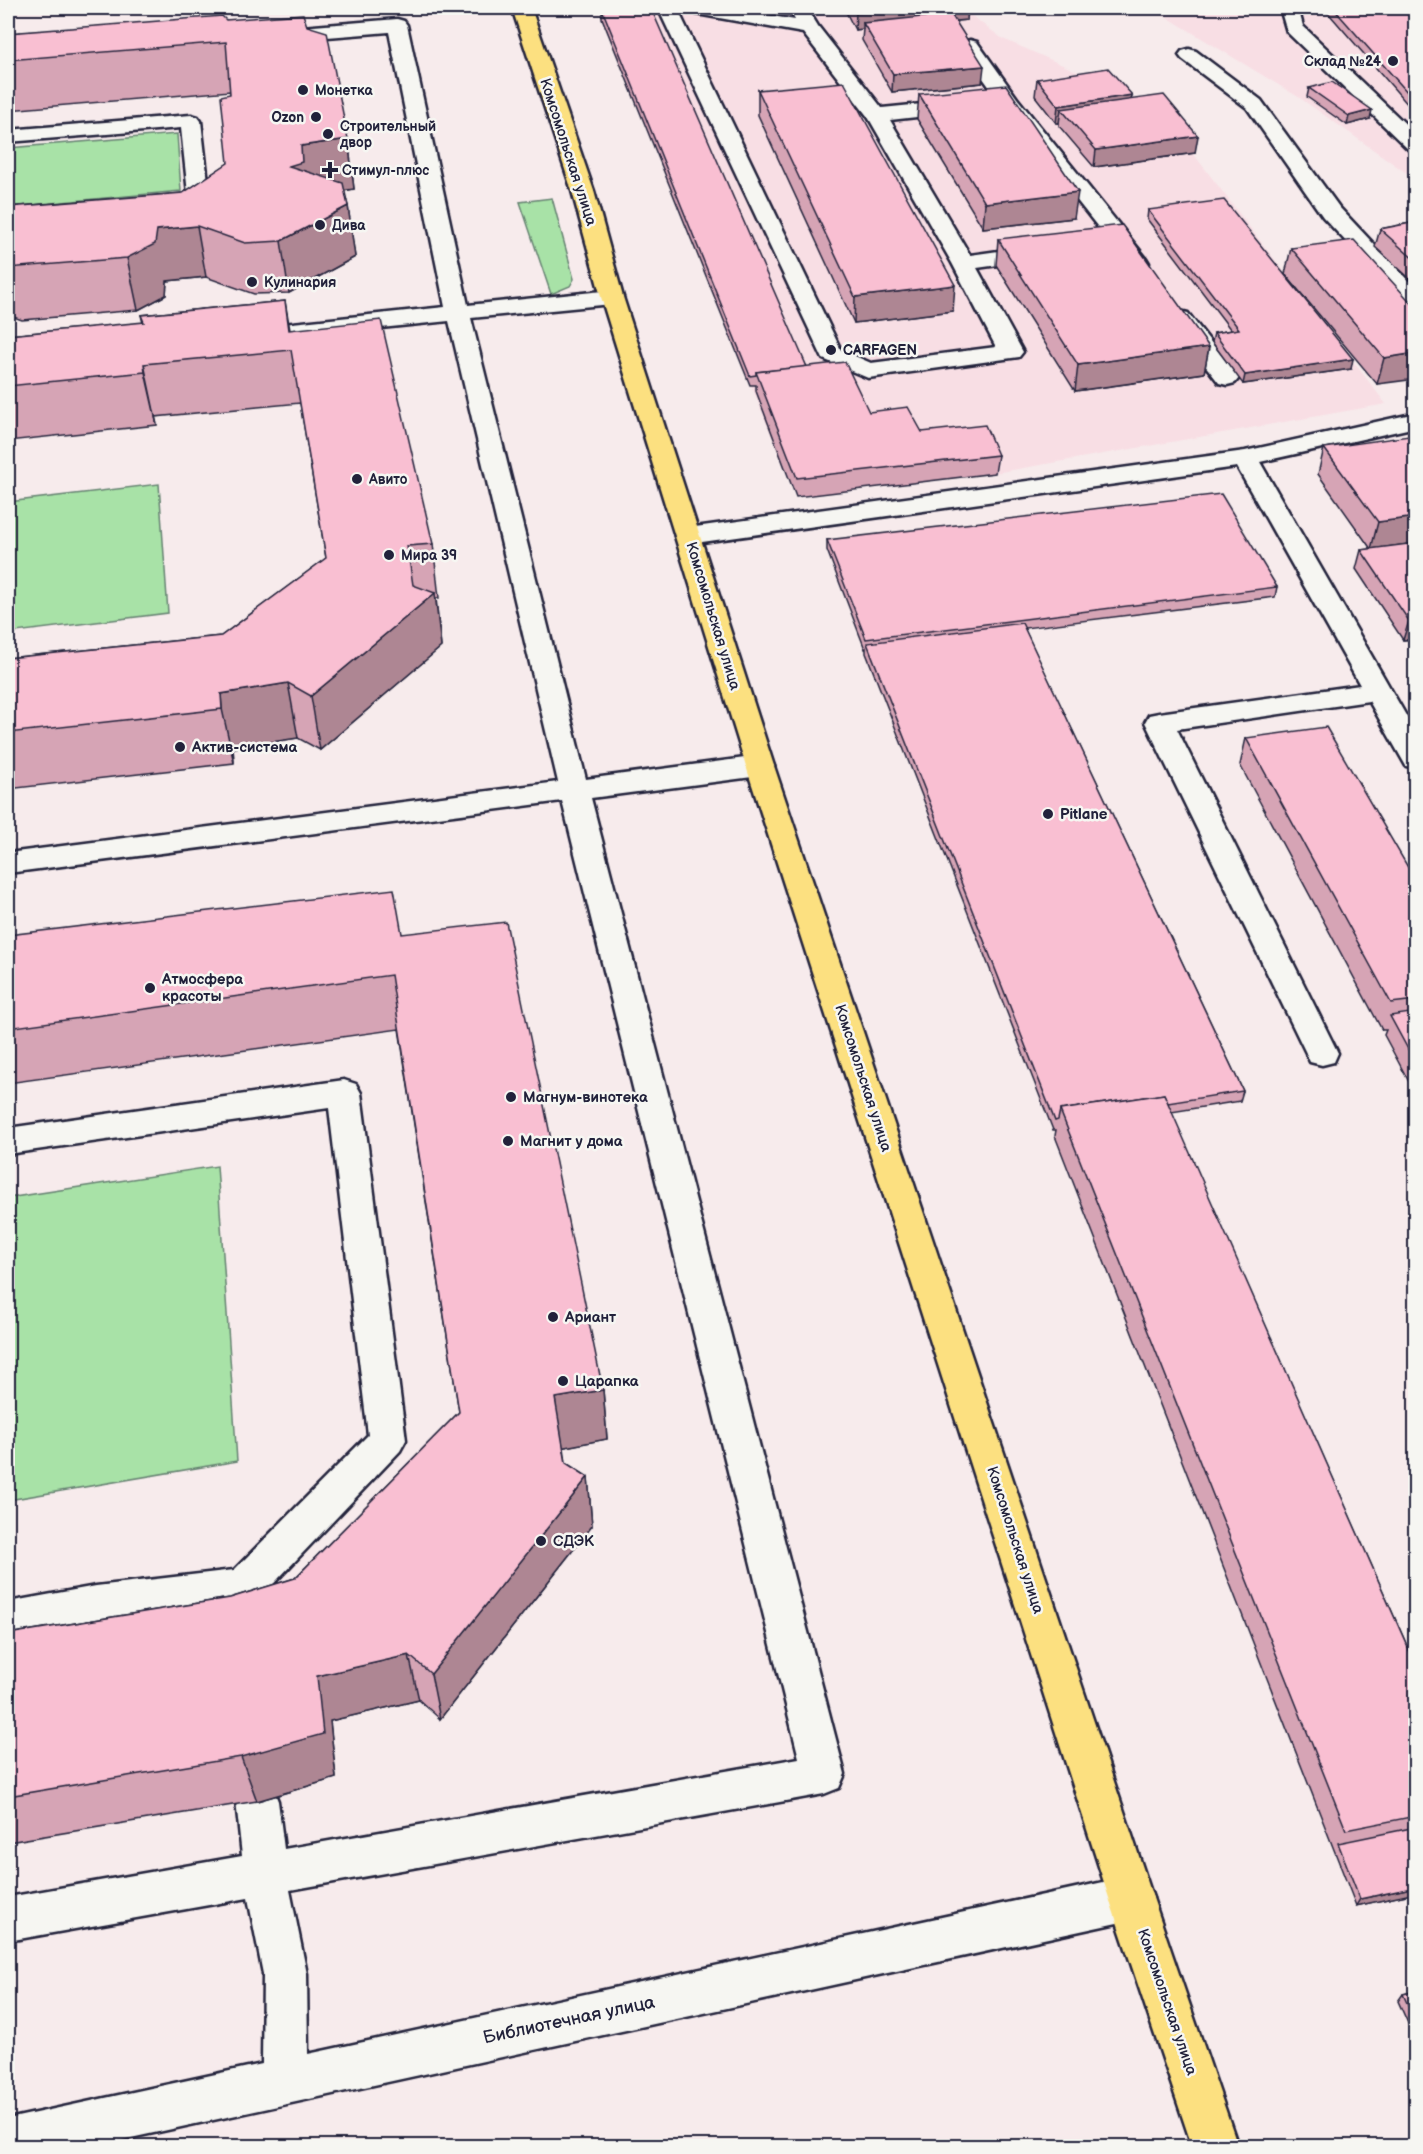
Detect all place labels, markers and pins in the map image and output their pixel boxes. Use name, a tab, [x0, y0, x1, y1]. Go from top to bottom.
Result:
place label: Склад №24	[1304, 53, 1382, 70]
marker: Склад №24	[1386, 54, 1400, 68]
place label: Монетка	[315, 82, 373, 99]
marker: Монетка	[296, 83, 310, 97]
place label: Ozon	[271, 109, 304, 126]
marker: Ozon	[309, 110, 323, 124]
place label: Строительный двор	[339, 118, 436, 151]
marker: Строительный двор	[321, 127, 335, 141]
place label: Стимул-плюс	[342, 162, 429, 179]
marker: Стимул-плюс	[323, 163, 337, 177]
place label: Дива	[332, 217, 366, 234]
marker: Дива	[313, 218, 327, 232]
place label: Кулинария	[264, 274, 336, 291]
marker: Кулинария	[245, 275, 259, 289]
place label: CARFAGEN	[843, 342, 917, 359]
marker: CARFAGEN	[824, 343, 838, 357]
place label: Авито	[368, 471, 408, 488]
marker: Авито	[350, 472, 364, 486]
place label: Мира 39	[401, 547, 457, 564]
marker: Мира 39	[382, 548, 396, 562]
place label: Актив-система	[191, 738, 298, 757]
marker: Актив-система	[173, 740, 187, 754]
place label: Pitlane	[1060, 805, 1108, 824]
marker: Pitlane	[1041, 807, 1055, 821]
place label: Атмосфера красоты	[161, 970, 243, 1006]
marker: Атмосфера красоты	[143, 981, 157, 995]
place label: Магнум-винотека	[523, 1088, 648, 1107]
marker: Магнум-винотека	[504, 1090, 518, 1104]
place label: Магнит у дома	[520, 1132, 623, 1151]
marker: Магнит у дома	[501, 1134, 515, 1148]
place label: Ариант	[564, 1308, 617, 1327]
marker: Ариант	[546, 1310, 560, 1324]
place label: Царапка	[575, 1372, 639, 1391]
marker: Царапка	[556, 1374, 570, 1388]
place label: СДЭК	[553, 1532, 595, 1551]
marker: СДЭК	[534, 1534, 548, 1548]

